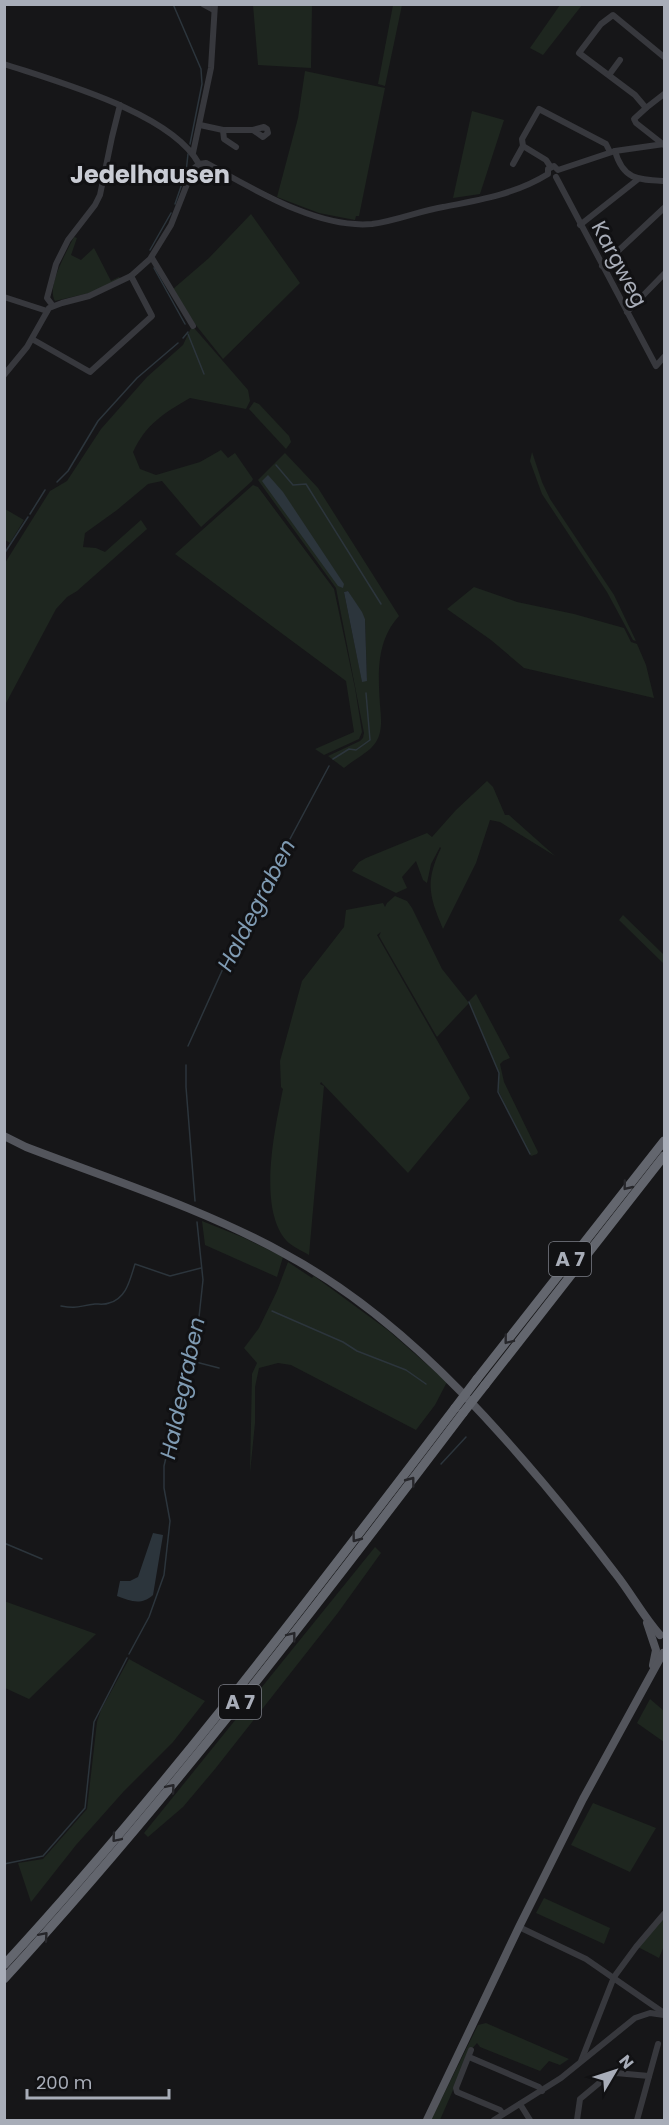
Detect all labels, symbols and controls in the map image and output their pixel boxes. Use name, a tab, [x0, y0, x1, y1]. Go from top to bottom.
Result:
district label: Jedelhausen	[70, 158, 230, 191]
street label: Kargweg	[585, 216, 654, 312]
water label: Haldegraben	[210, 834, 303, 977]
one-way arrow	[624, 1179, 635, 1190]
road number: A 7	[549, 1242, 591, 1276]
water label: Haldegraben	[152, 1314, 213, 1462]
one-way arrow	[504, 1333, 515, 1344]
one-way arrow	[404, 1477, 415, 1488]
one-way arrow	[352, 1531, 363, 1542]
one-way arrow	[285, 1631, 296, 1642]
road number: A 7	[219, 1685, 261, 1719]
one-way arrow	[163, 1784, 174, 1795]
one-way arrow	[113, 1831, 124, 1842]
one-way arrow	[37, 1932, 48, 1943]
north arrow	[585, 2041, 645, 2101]
text: N	[614, 2050, 639, 2074]
scale bar	[27, 2062, 170, 2100]
text: 200 m	[36, 2070, 92, 2095]

